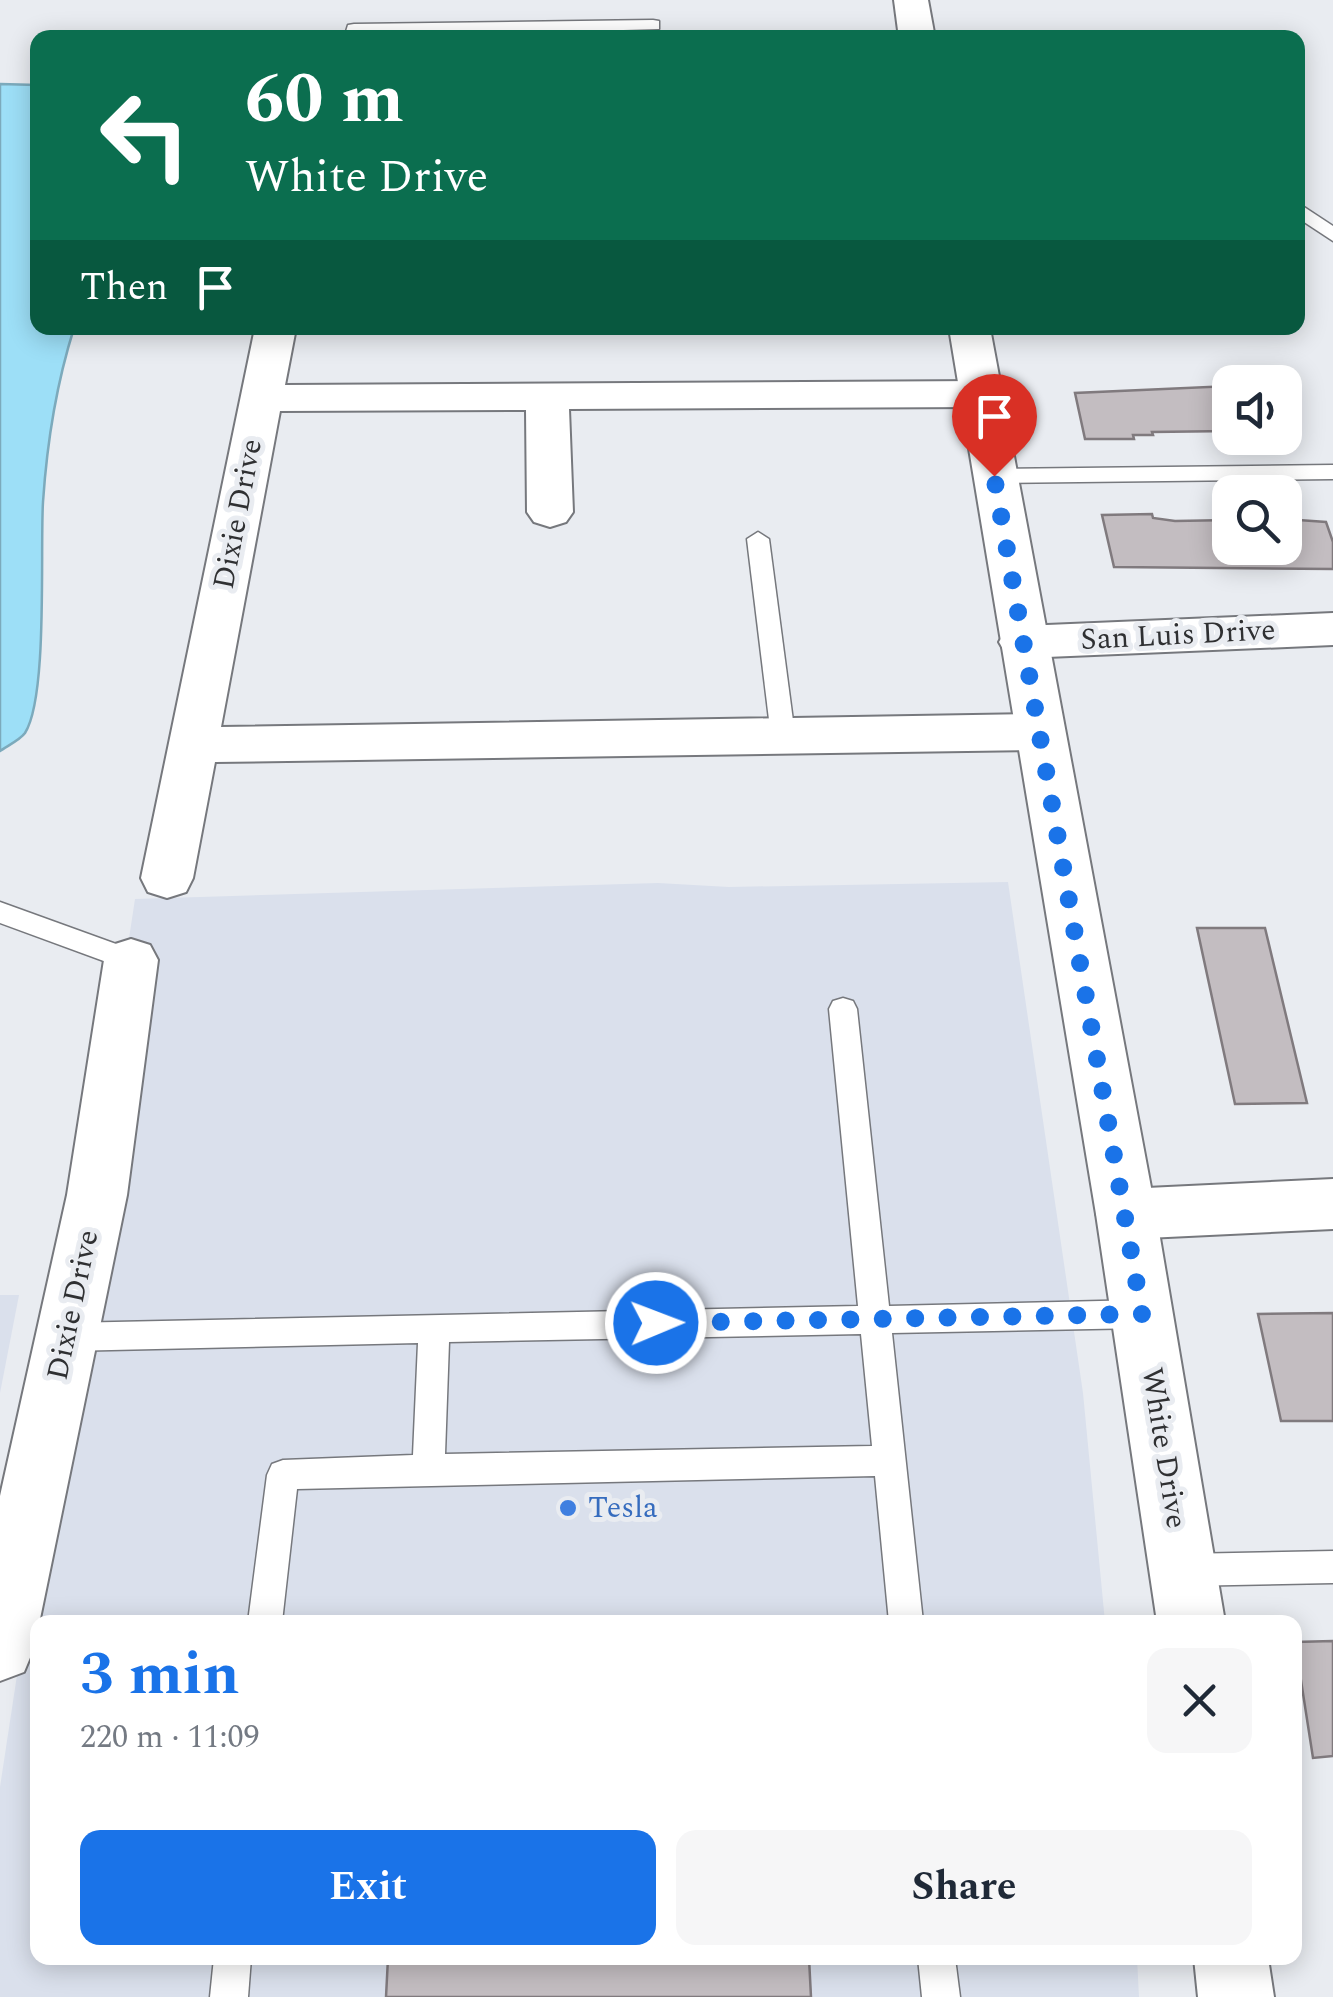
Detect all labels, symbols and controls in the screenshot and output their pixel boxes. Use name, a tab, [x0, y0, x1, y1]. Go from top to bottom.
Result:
text: 60 m	[245, 47, 404, 153]
icon: left	[80, 70, 210, 200]
text: White Drive	[245, 143, 488, 212]
text: Then	[80, 259, 168, 317]
icon: arrive	[188, 260, 243, 315]
map controls	[1212, 365, 1302, 565]
button: sound	[1212, 365, 1302, 455]
pin	[952, 374, 1037, 477]
icon: arrive	[967, 389, 1022, 444]
street label: Dixie Drive	[201, 435, 275, 593]
button: search	[1212, 475, 1302, 565]
street label: San Luis Drive	[1079, 607, 1277, 663]
street label: Dixie Drive	[35, 1226, 111, 1384]
position arrow	[604, 1271, 708, 1375]
street label: White Drive	[1129, 1364, 1199, 1532]
place label: Tesla	[588, 1485, 658, 1531]
marker: Tesla	[557, 1497, 579, 1519]
text: 3 min	[80, 1629, 240, 1721]
button: close	[1147, 1648, 1252, 1753]
text: 220 m · 11:09	[80, 1713, 260, 1762]
button: Exit	[80, 1830, 656, 1945]
button: Share	[676, 1830, 1252, 1945]

